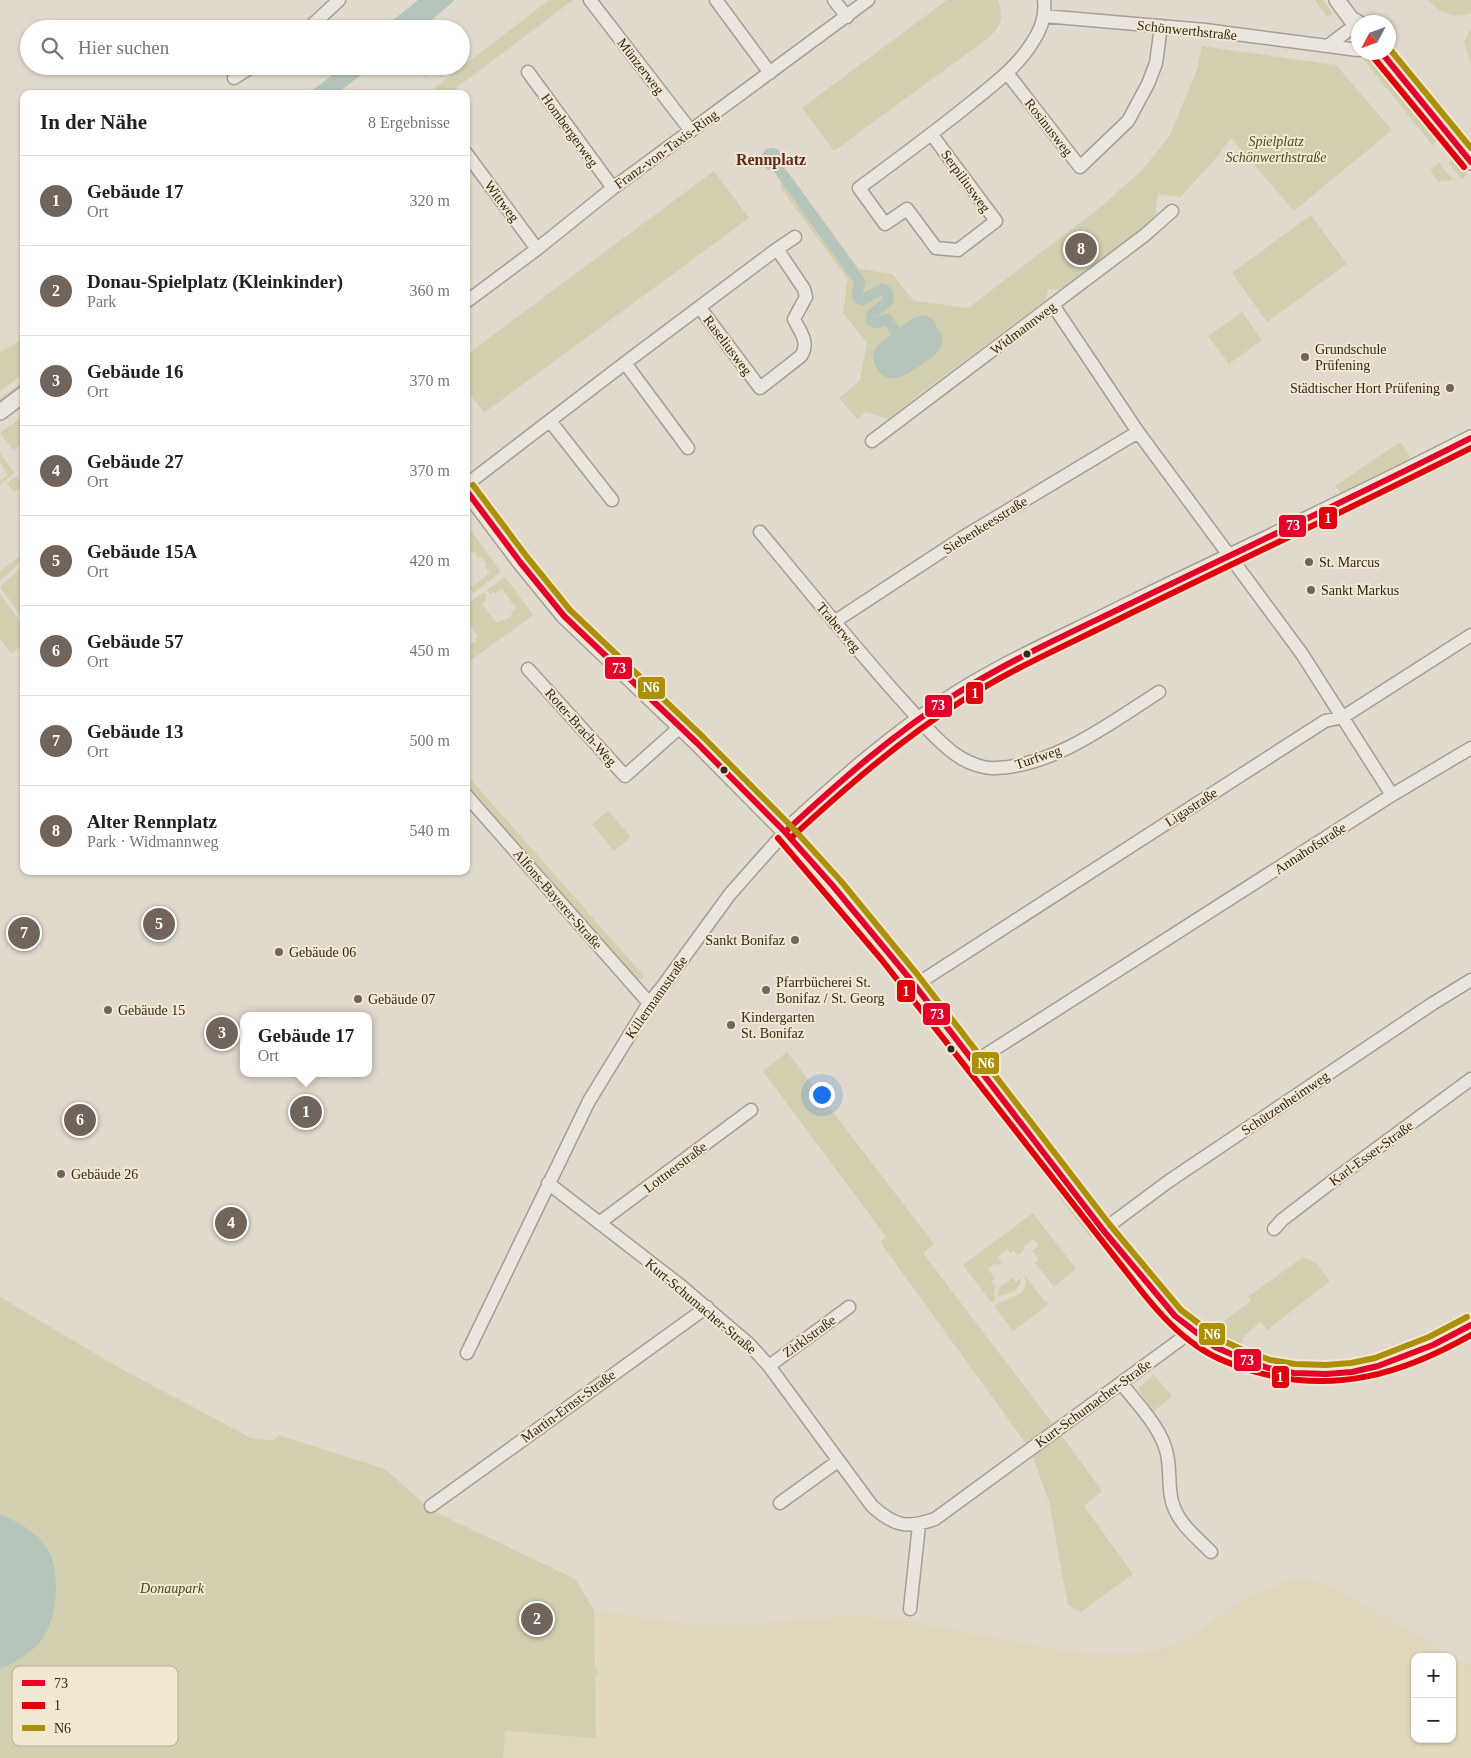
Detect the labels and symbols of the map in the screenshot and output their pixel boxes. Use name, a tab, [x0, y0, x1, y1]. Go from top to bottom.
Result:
north arrow	[1351, 15, 1396, 60]
street label: Schönwerthstraße	[1136, 18, 1238, 43]
street label: Münzerweg	[614, 35, 667, 97]
street label: Hombergerweg	[538, 91, 601, 170]
street label: Rosinusweg	[1022, 96, 1076, 159]
street label: Franz-von-Taxis-Ring	[612, 107, 721, 192]
park label: Spielplatz Schönwerthstraße	[1225, 134, 1327, 165]
street label: Serpiliusweg	[938, 147, 993, 215]
district label: Rennplatz	[736, 151, 806, 169]
street label: Wittweg	[481, 178, 522, 225]
pin: 8	[1065, 230, 1097, 268]
street label: Widmannweg	[988, 299, 1059, 358]
street label: Raseliusweg	[700, 313, 755, 378]
place label: Grundschule Prüfening	[1315, 342, 1387, 373]
marker: Grundschule Prüfening	[1299, 351, 1311, 363]
place label: Städtischer Hort Prüfening	[1290, 381, 1440, 396]
marker: Städtischer Hort Prüfening	[1444, 382, 1456, 394]
street label: Siebenkeesstraße	[940, 494, 1030, 557]
line badge: 1	[1318, 506, 1338, 530]
text: 1	[1325, 511, 1332, 526]
line badge: 73	[1278, 514, 1307, 538]
text: 73	[1286, 518, 1300, 533]
place label: St. Marcus	[1319, 555, 1380, 570]
marker: St. Marcus	[1303, 556, 1315, 568]
place label: Sankt Markus	[1321, 583, 1399, 598]
marker: Sankt Markus	[1305, 584, 1317, 596]
street label: Traberweg	[814, 599, 864, 655]
unlabelled marker	[1022, 649, 1032, 659]
line badge: 73	[604, 656, 633, 680]
text: 73	[612, 661, 626, 676]
line badge: N6	[637, 676, 666, 700]
text: N6	[642, 680, 660, 695]
line badge: 1	[965, 681, 984, 705]
street label: Roter-Brach-Weg	[542, 686, 619, 769]
text: 1	[972, 686, 979, 701]
line badge: 73	[924, 694, 953, 718]
text: 73	[931, 698, 945, 713]
street label: Turfweg	[1013, 743, 1063, 772]
unlabelled marker	[719, 765, 729, 775]
street label: Ligastraße	[1162, 785, 1220, 830]
street label: Annahofstraße	[1272, 820, 1349, 877]
street label: Alfons-Bayerer-Straße	[510, 846, 605, 952]
pin: 5	[143, 905, 175, 943]
pin: 7	[8, 914, 40, 952]
place label: Sankt Bonifaz	[705, 933, 785, 948]
marker: Sankt Bonifaz	[789, 934, 801, 946]
place label: Gebäude 06	[289, 945, 356, 960]
marker: Gebäude 06	[273, 946, 285, 958]
street label: Killermannstraße	[622, 953, 690, 1041]
place label: Pfarrbücherei St. Bonifaz / St. Georg	[776, 975, 885, 1006]
line badge: 1	[896, 979, 916, 1003]
marker: Pfarrbücherei St. Bonifaz / St. Georg	[760, 984, 772, 996]
text: 1	[903, 984, 910, 999]
place label: Gebäude 07	[368, 992, 435, 1007]
marker: Gebäude 07	[352, 993, 364, 1005]
line badge: 73	[922, 1002, 951, 1026]
place label: Gebäude 15	[118, 1003, 185, 1018]
marker: Gebäude 15	[102, 1004, 114, 1016]
text: 73	[930, 1007, 944, 1022]
place label: Kindergarten St. Bonifaz	[741, 1010, 815, 1041]
pin: 3	[206, 1014, 238, 1052]
marker: Kindergarten St. Bonifaz	[725, 1019, 737, 1031]
unlabelled marker	[946, 1044, 956, 1054]
line badge: N6	[971, 1051, 1000, 1075]
text: N6	[977, 1056, 995, 1071]
street label: Schützenheimweg	[1239, 1068, 1332, 1138]
your location	[809, 1082, 835, 1108]
pin: 1	[290, 1093, 322, 1131]
pin: 6	[64, 1101, 96, 1139]
street label: Karl-Esser-Straße	[1326, 1118, 1416, 1189]
street label: Lottnerstraße	[641, 1139, 710, 1196]
place label: Gebäude 26	[71, 1167, 138, 1182]
marker: Gebäude 26	[55, 1168, 67, 1180]
pin: 4	[215, 1204, 247, 1242]
street label: Kurt-Schumacher-Straße	[642, 1256, 759, 1357]
street label: Zirklstraße	[780, 1312, 839, 1361]
line badge: N6	[1198, 1322, 1226, 1346]
text: N6	[1203, 1327, 1221, 1342]
line badge: 73	[1233, 1348, 1262, 1372]
text: 73	[1240, 1353, 1254, 1368]
street label: Kurt-Schumacher-Straße	[1032, 1356, 1154, 1451]
line badge: 1	[1271, 1365, 1290, 1389]
street label: Martin-Ernst-Straße	[518, 1367, 618, 1446]
text: 1	[1277, 1370, 1284, 1385]
park label: Donaupark	[139, 1581, 205, 1596]
pin: 2	[521, 1600, 553, 1638]
legend	[12, 1666, 178, 1746]
text: 73	[54, 1676, 68, 1691]
text: 1	[54, 1698, 61, 1713]
text: N6	[54, 1721, 71, 1736]

